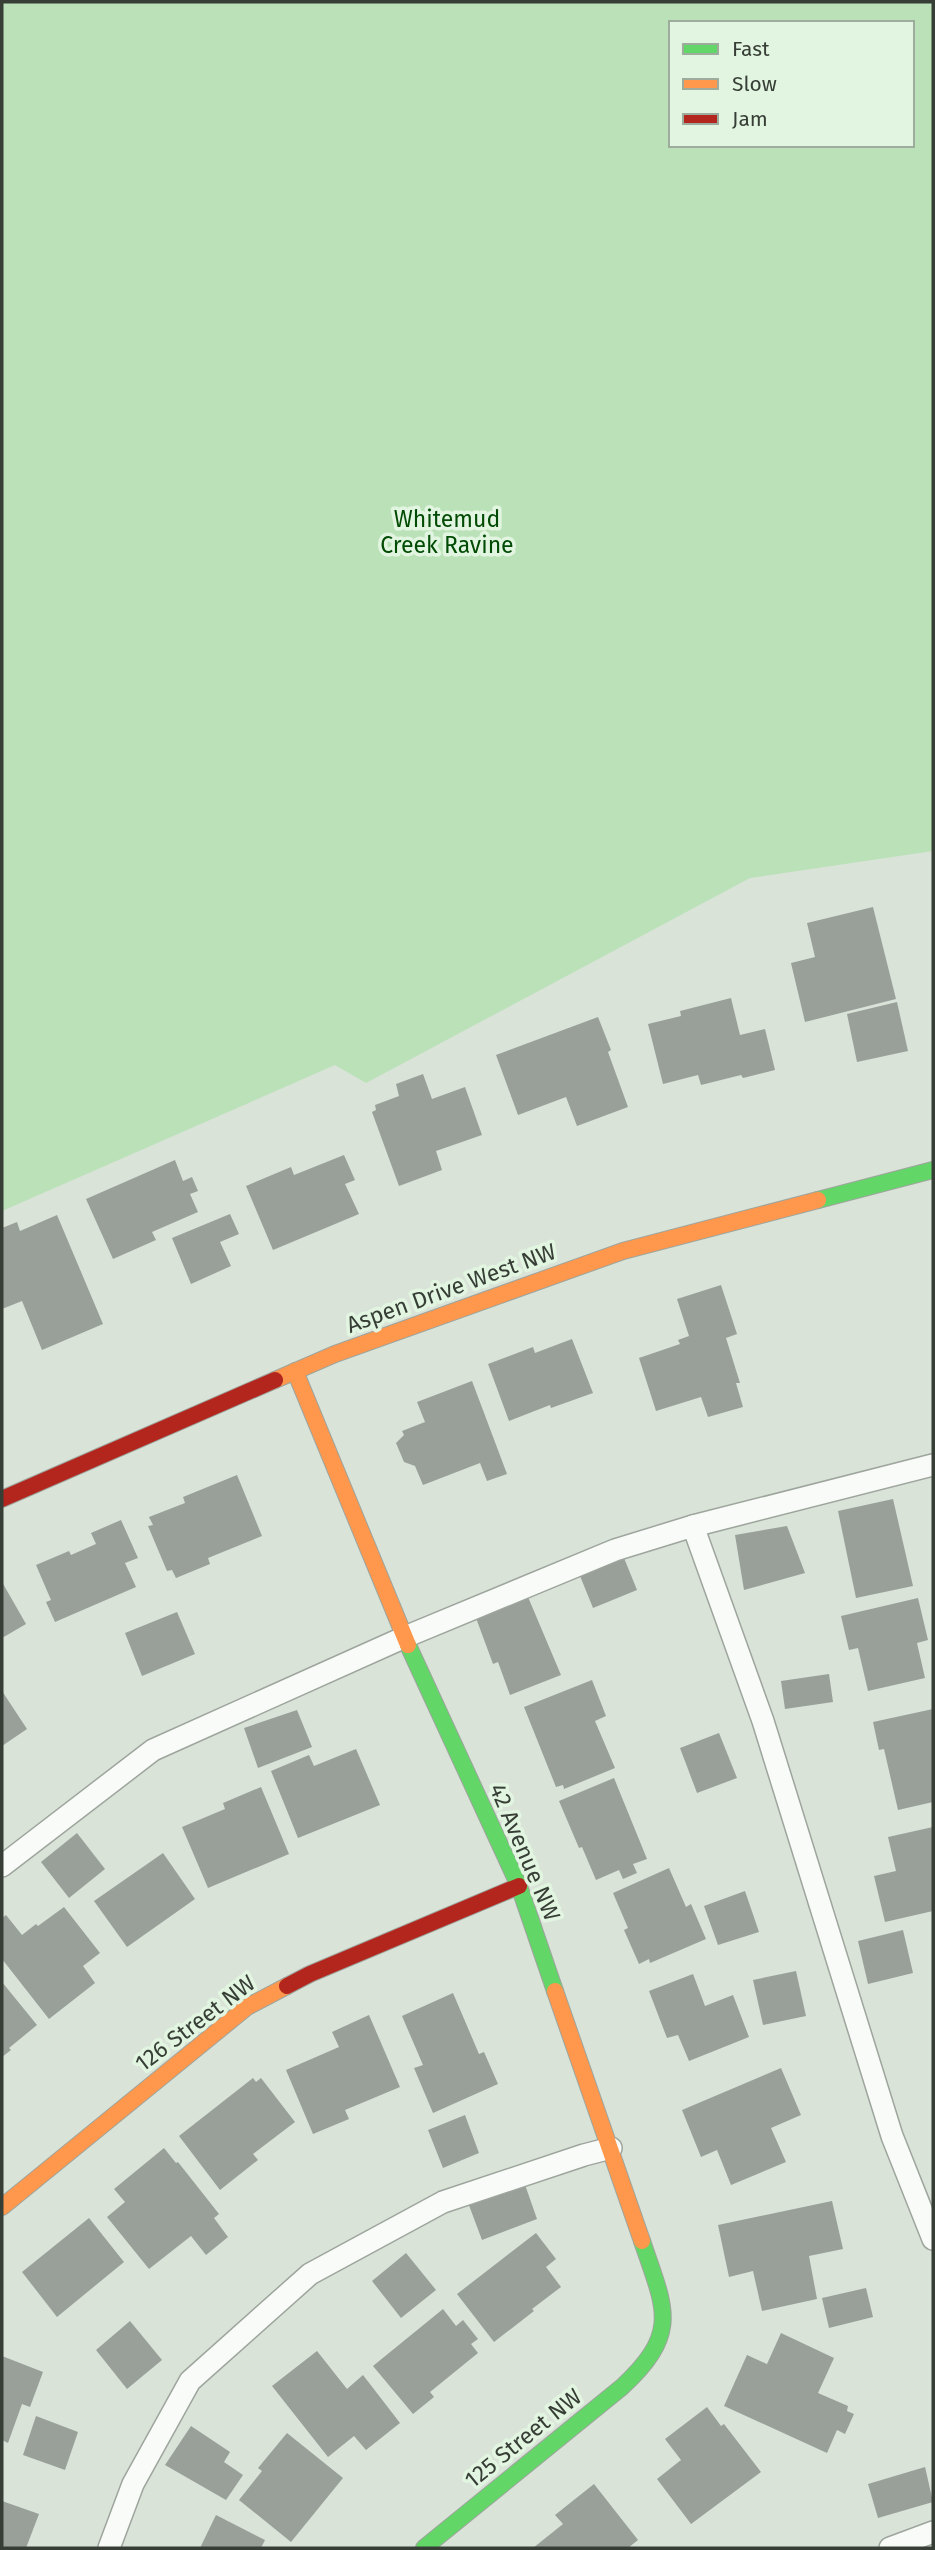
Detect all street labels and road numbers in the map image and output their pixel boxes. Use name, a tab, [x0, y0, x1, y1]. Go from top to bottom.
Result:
street label: Aspen Drive West NW	[342, 1237, 560, 1339]
street label: 42 Avenue NW	[484, 1779, 566, 1925]
street label: 126 Street NW	[130, 1969, 260, 2077]
street label: 125 Street NW	[459, 2382, 587, 2494]

